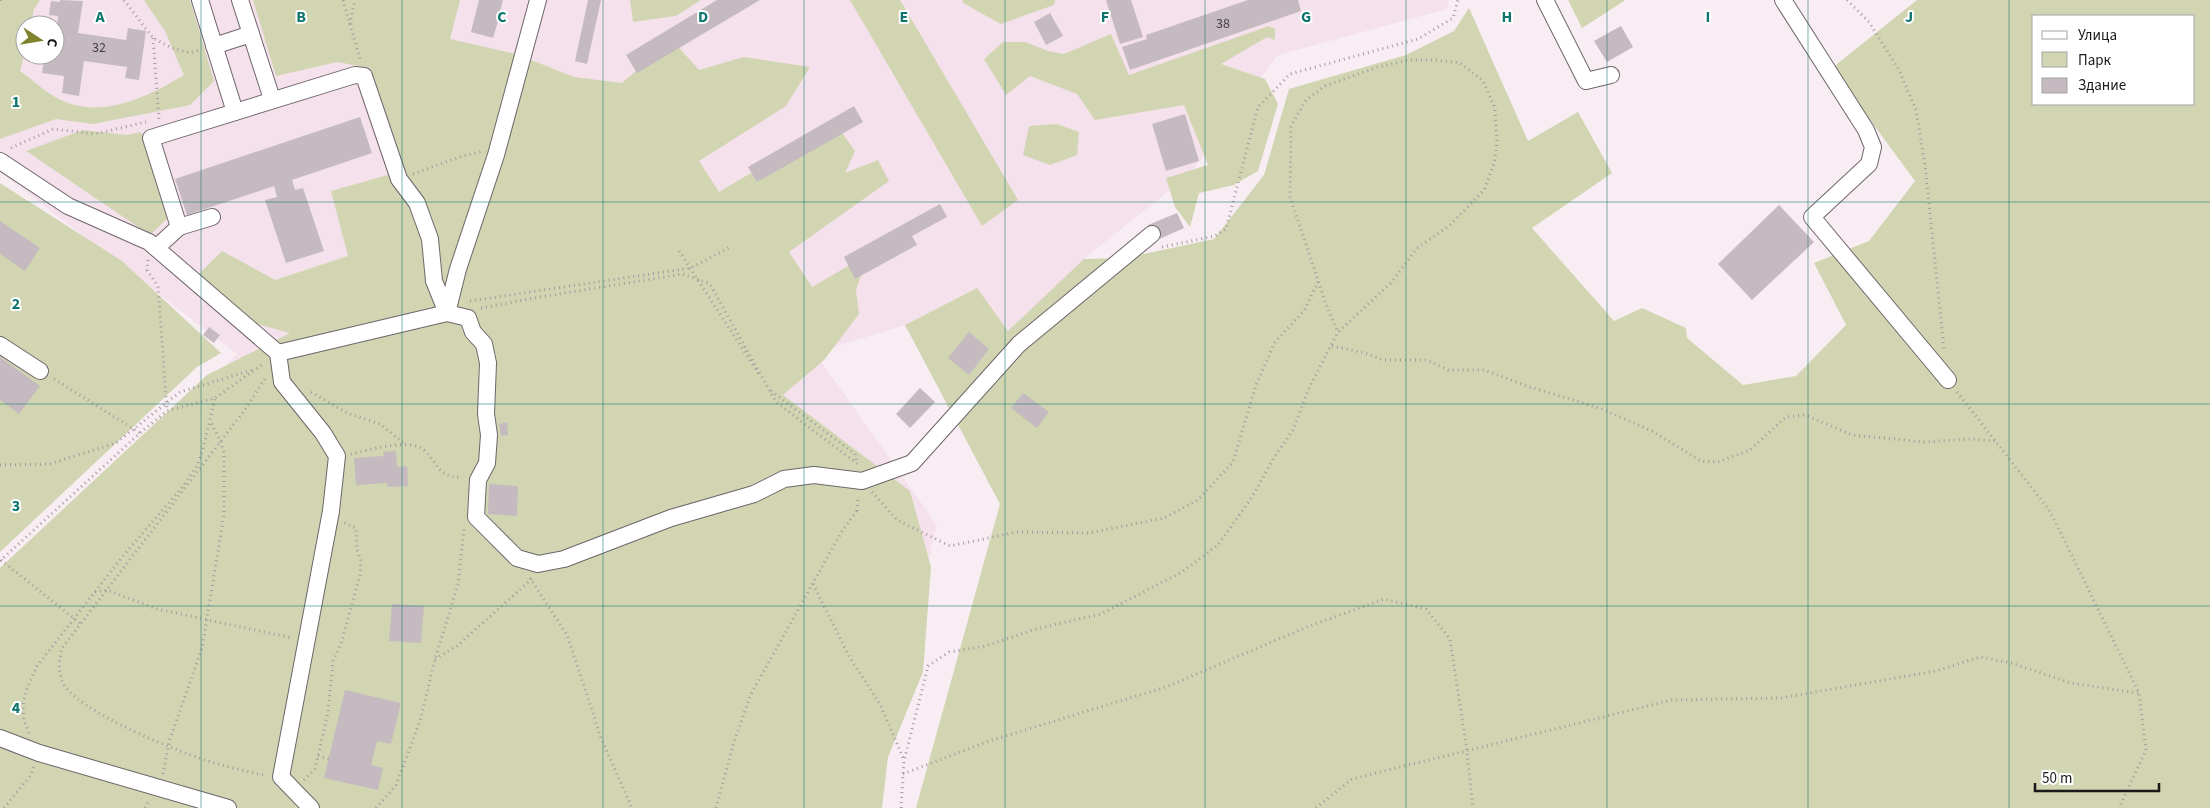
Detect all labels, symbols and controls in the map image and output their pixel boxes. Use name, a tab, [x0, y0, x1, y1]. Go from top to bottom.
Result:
text: A	[94, 6, 105, 28]
text: B	[296, 6, 306, 28]
text: C	[497, 6, 507, 28]
text: D	[698, 6, 708, 28]
text: E	[900, 6, 908, 28]
text: F	[1101, 6, 1109, 28]
text: G	[1301, 6, 1311, 28]
text: H	[1502, 6, 1512, 28]
text: I	[1706, 6, 1710, 28]
text: J	[1905, 6, 1913, 28]
house number: 38	[1216, 14, 1230, 34]
north arrow	[15, 15, 65, 65]
legend	[2032, 15, 2195, 105]
text: Улица	[2078, 25, 2117, 46]
text: С	[41, 36, 62, 49]
house number: 32	[92, 38, 106, 58]
text: Парк	[2078, 50, 2112, 71]
text: Здание	[2078, 75, 2126, 96]
text: 1	[12, 91, 20, 113]
text: 2	[12, 293, 20, 315]
text: 3	[12, 495, 20, 517]
text: 4	[12, 697, 21, 719]
scale bar	[2035, 760, 2159, 792]
text: 50 m	[2042, 768, 2072, 789]

